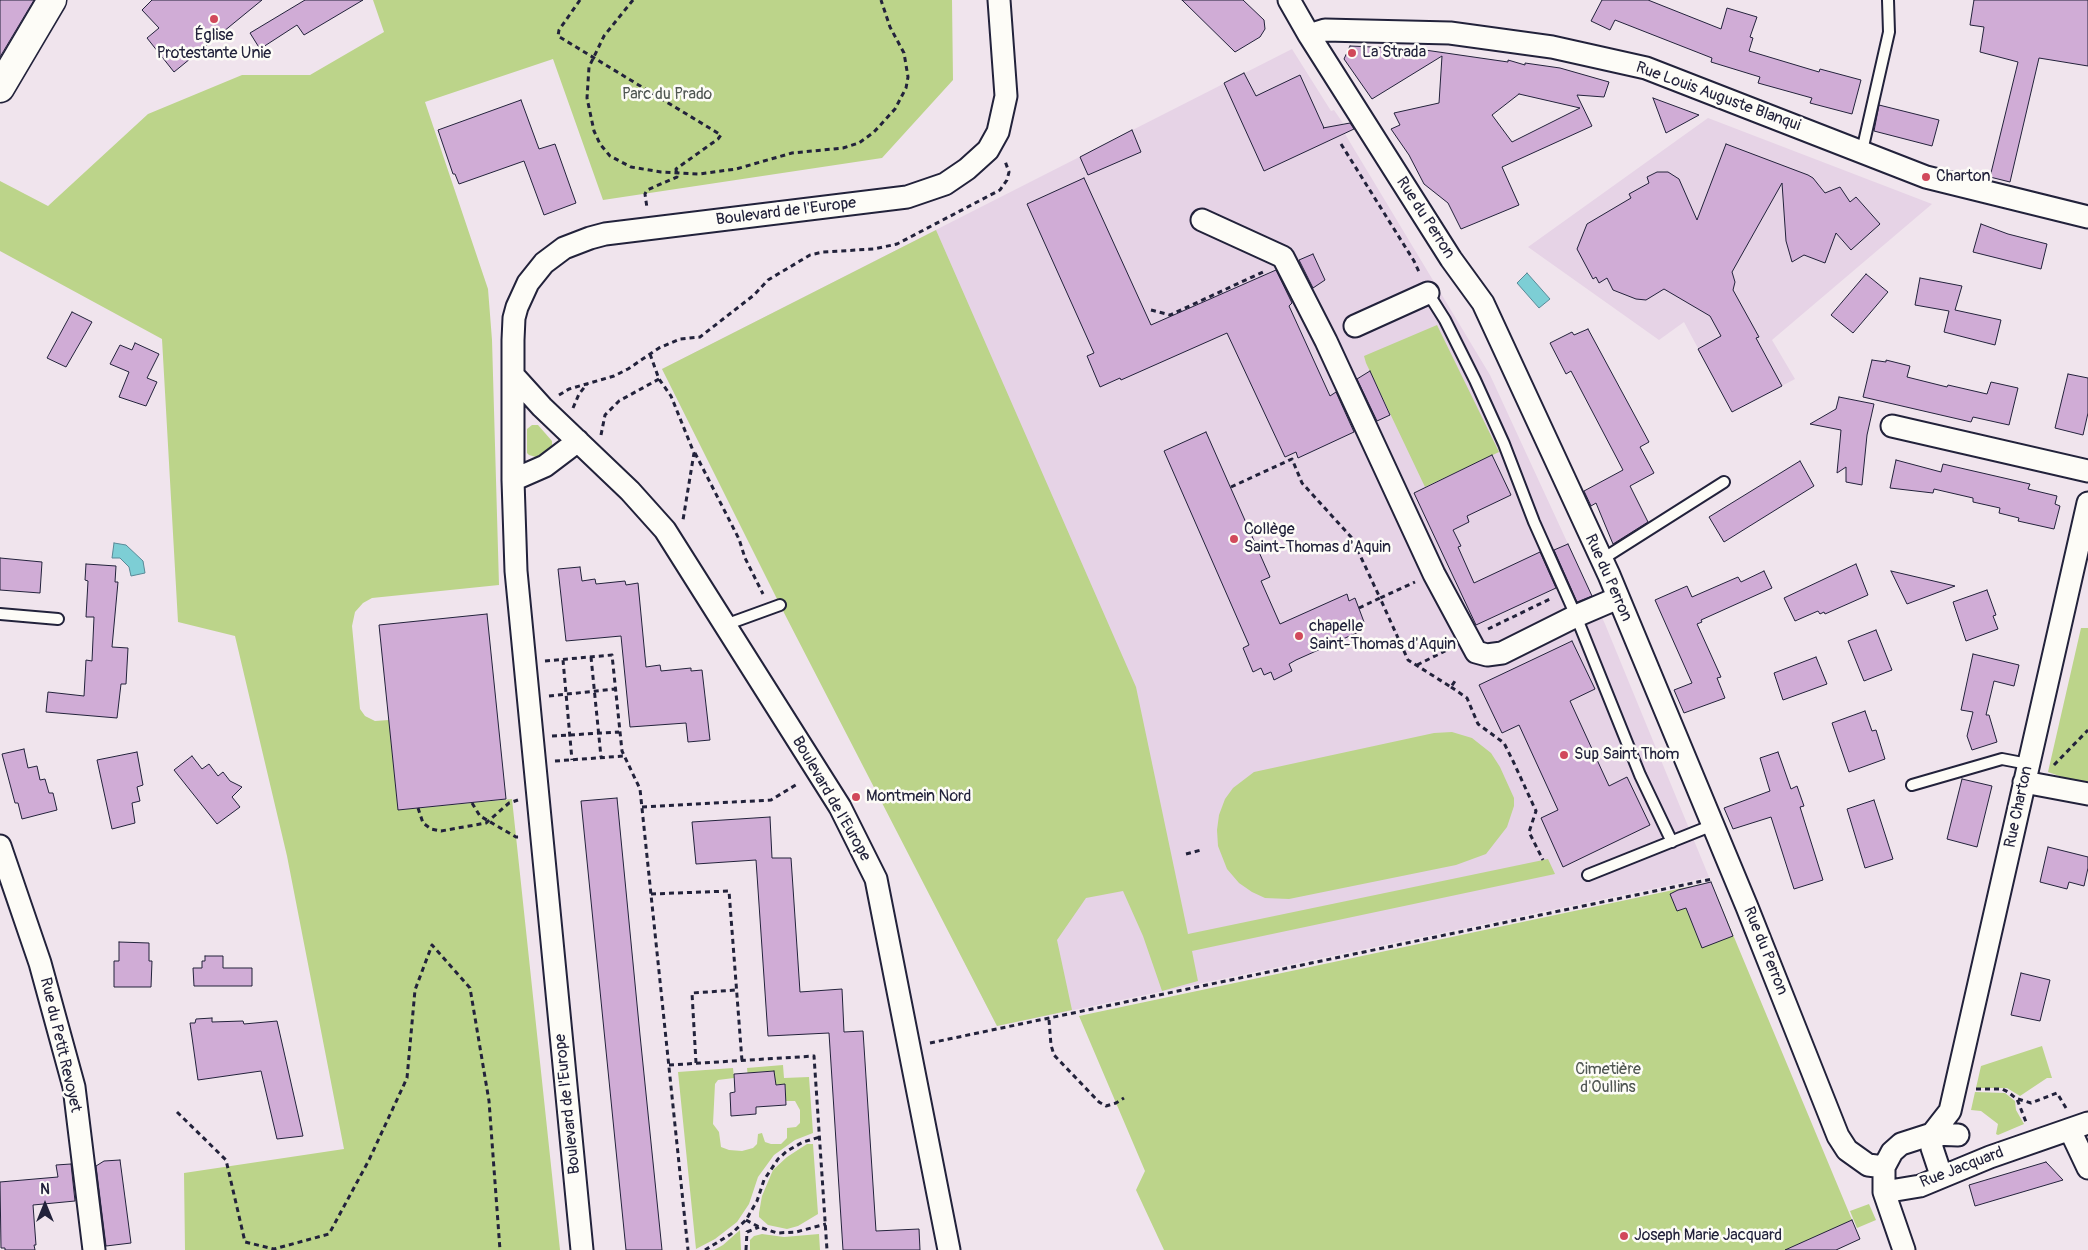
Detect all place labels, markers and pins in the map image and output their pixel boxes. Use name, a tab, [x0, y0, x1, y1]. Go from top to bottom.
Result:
marker: Église Protestante Unie	[208, 13, 220, 25]
place label: Église Protestante Unie	[157, 26, 271, 64]
place label: La Strada	[1362, 43, 1426, 63]
marker: La Strada	[1346, 47, 1358, 59]
place label: Charton	[1936, 167, 1990, 187]
marker: Charton	[1920, 171, 1932, 183]
place label: Collège Saint-Thomas d'Aquin	[1244, 520, 1391, 558]
marker: Collège Saint-Thomas d'Aquin	[1228, 533, 1240, 545]
place label: chapelle Saint-Thomas d'Aquin	[1309, 617, 1456, 655]
marker: chapelle Saint-Thomas d'Aquin	[1293, 630, 1305, 642]
place label: Sup Saint Thom	[1574, 745, 1679, 765]
marker: Sup Saint Thom	[1558, 749, 1570, 761]
place label: Montmein Nord	[866, 787, 971, 807]
marker: Montmein Nord	[850, 791, 862, 803]
place label: Joseph Marie Jacquard	[1634, 1226, 1782, 1246]
marker: Joseph Marie Jacquard	[1618, 1230, 1630, 1242]

